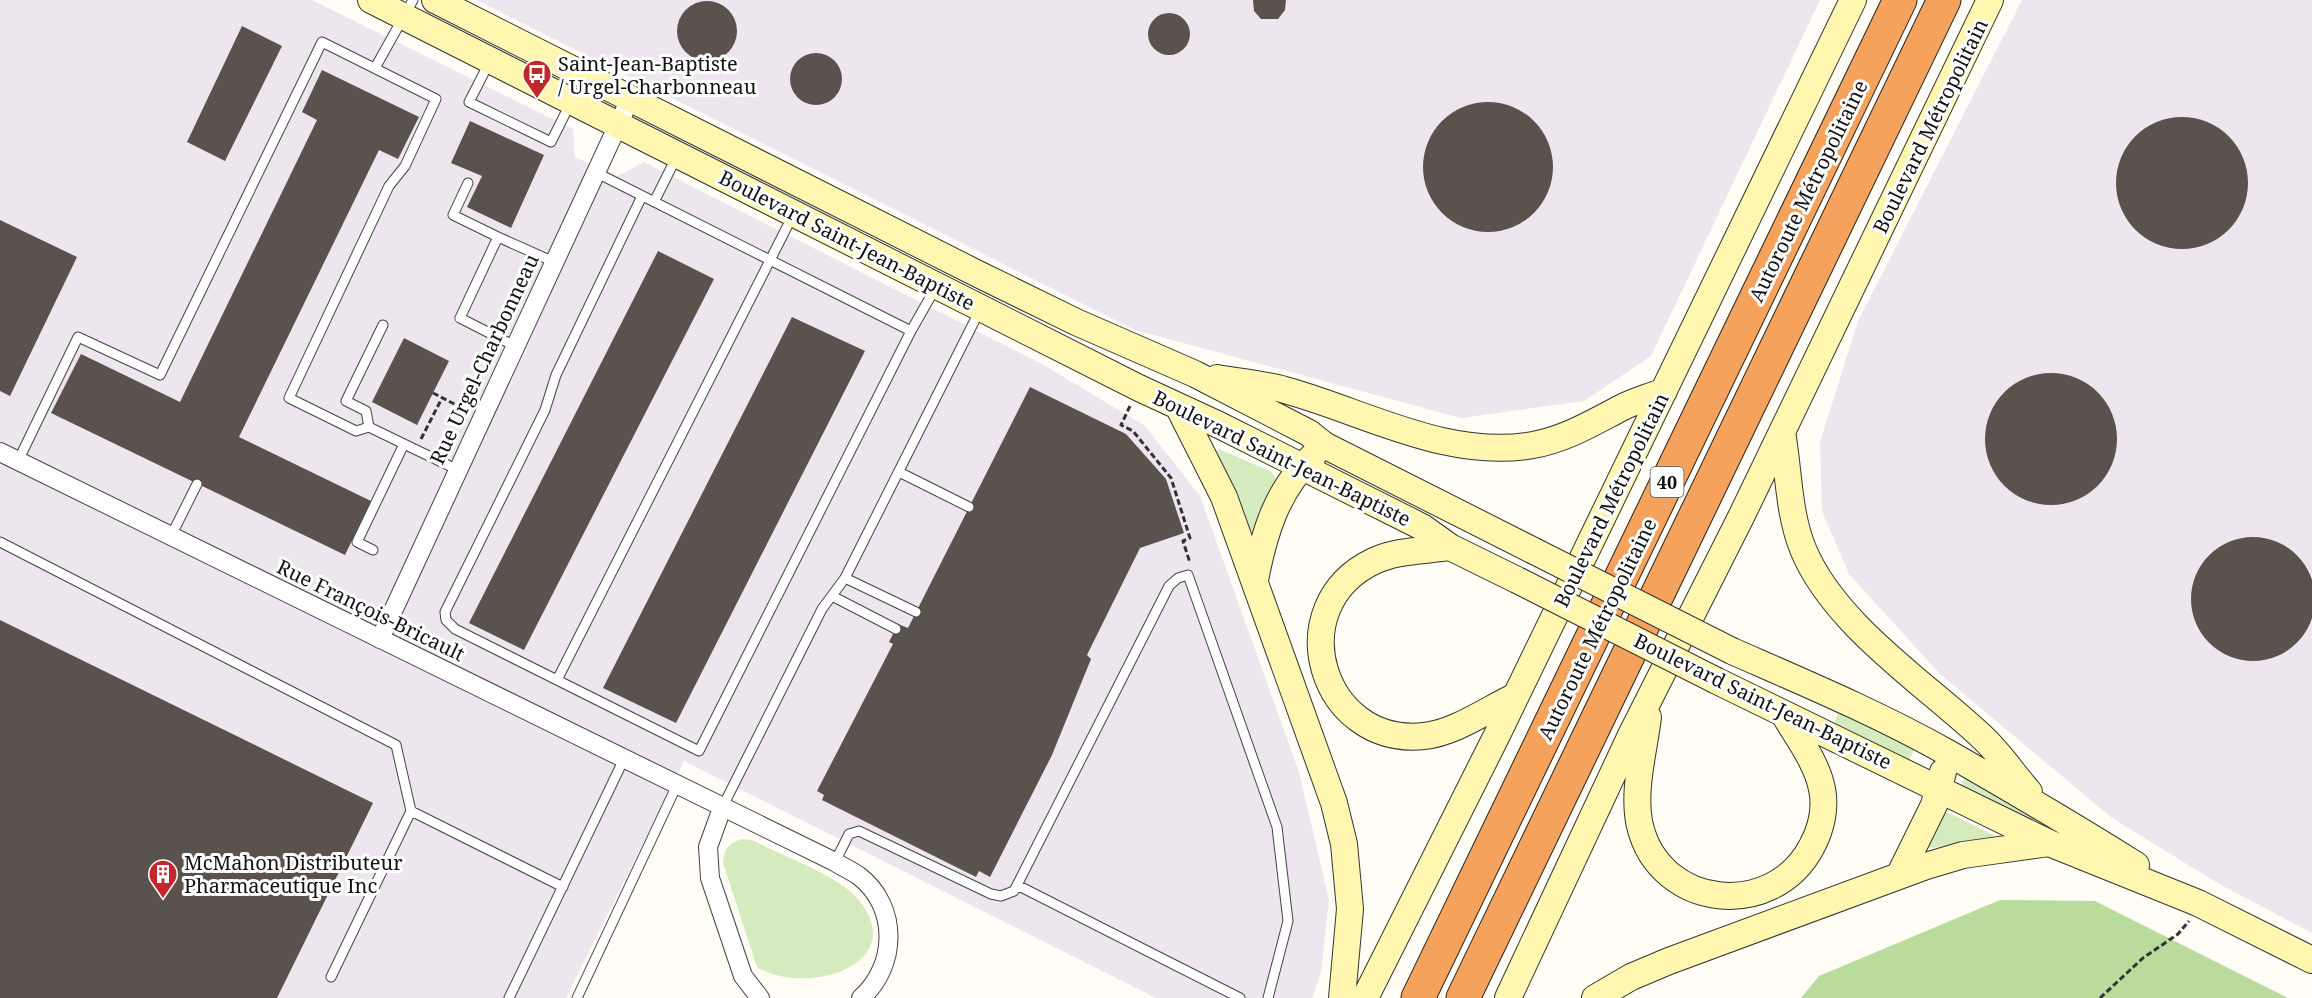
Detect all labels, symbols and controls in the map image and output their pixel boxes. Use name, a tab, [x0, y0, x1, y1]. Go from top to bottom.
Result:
street label: Boulevard Métropolitain	[1866, 14, 1994, 238]
place label: Saint-Jean-Baptiste / Urgel-Charbonneau	[558, 50, 757, 100]
bus stop icon: Saint-Jean-Baptiste / Urgel-Charbonneau	[521, 58, 553, 100]
street label: Autoroute Métropolitaine	[1742, 76, 1874, 306]
street label: Boulevard Saint-Jean-Baptiste	[714, 164, 980, 316]
street label: Rue Urgel-Charbonneau	[423, 249, 545, 469]
street label: Boulevard Saint-Jean-Baptiste	[1149, 384, 1415, 532]
street label: Boulevard Métropolitain	[1547, 388, 1675, 612]
road number: 40	[1650, 467, 1684, 497]
street label: Autoroute Métropolitaine	[1531, 514, 1663, 744]
street label: Rue François-Bricault	[273, 553, 469, 667]
street label: Boulevard Saint-Jean-Baptiste	[1630, 627, 1896, 775]
place label: McMahon Distributeur Pharmaceutique Inc	[184, 849, 403, 899]
building icon: McMahon Distributeur Pharmaceutique Inc	[147, 858, 179, 900]

